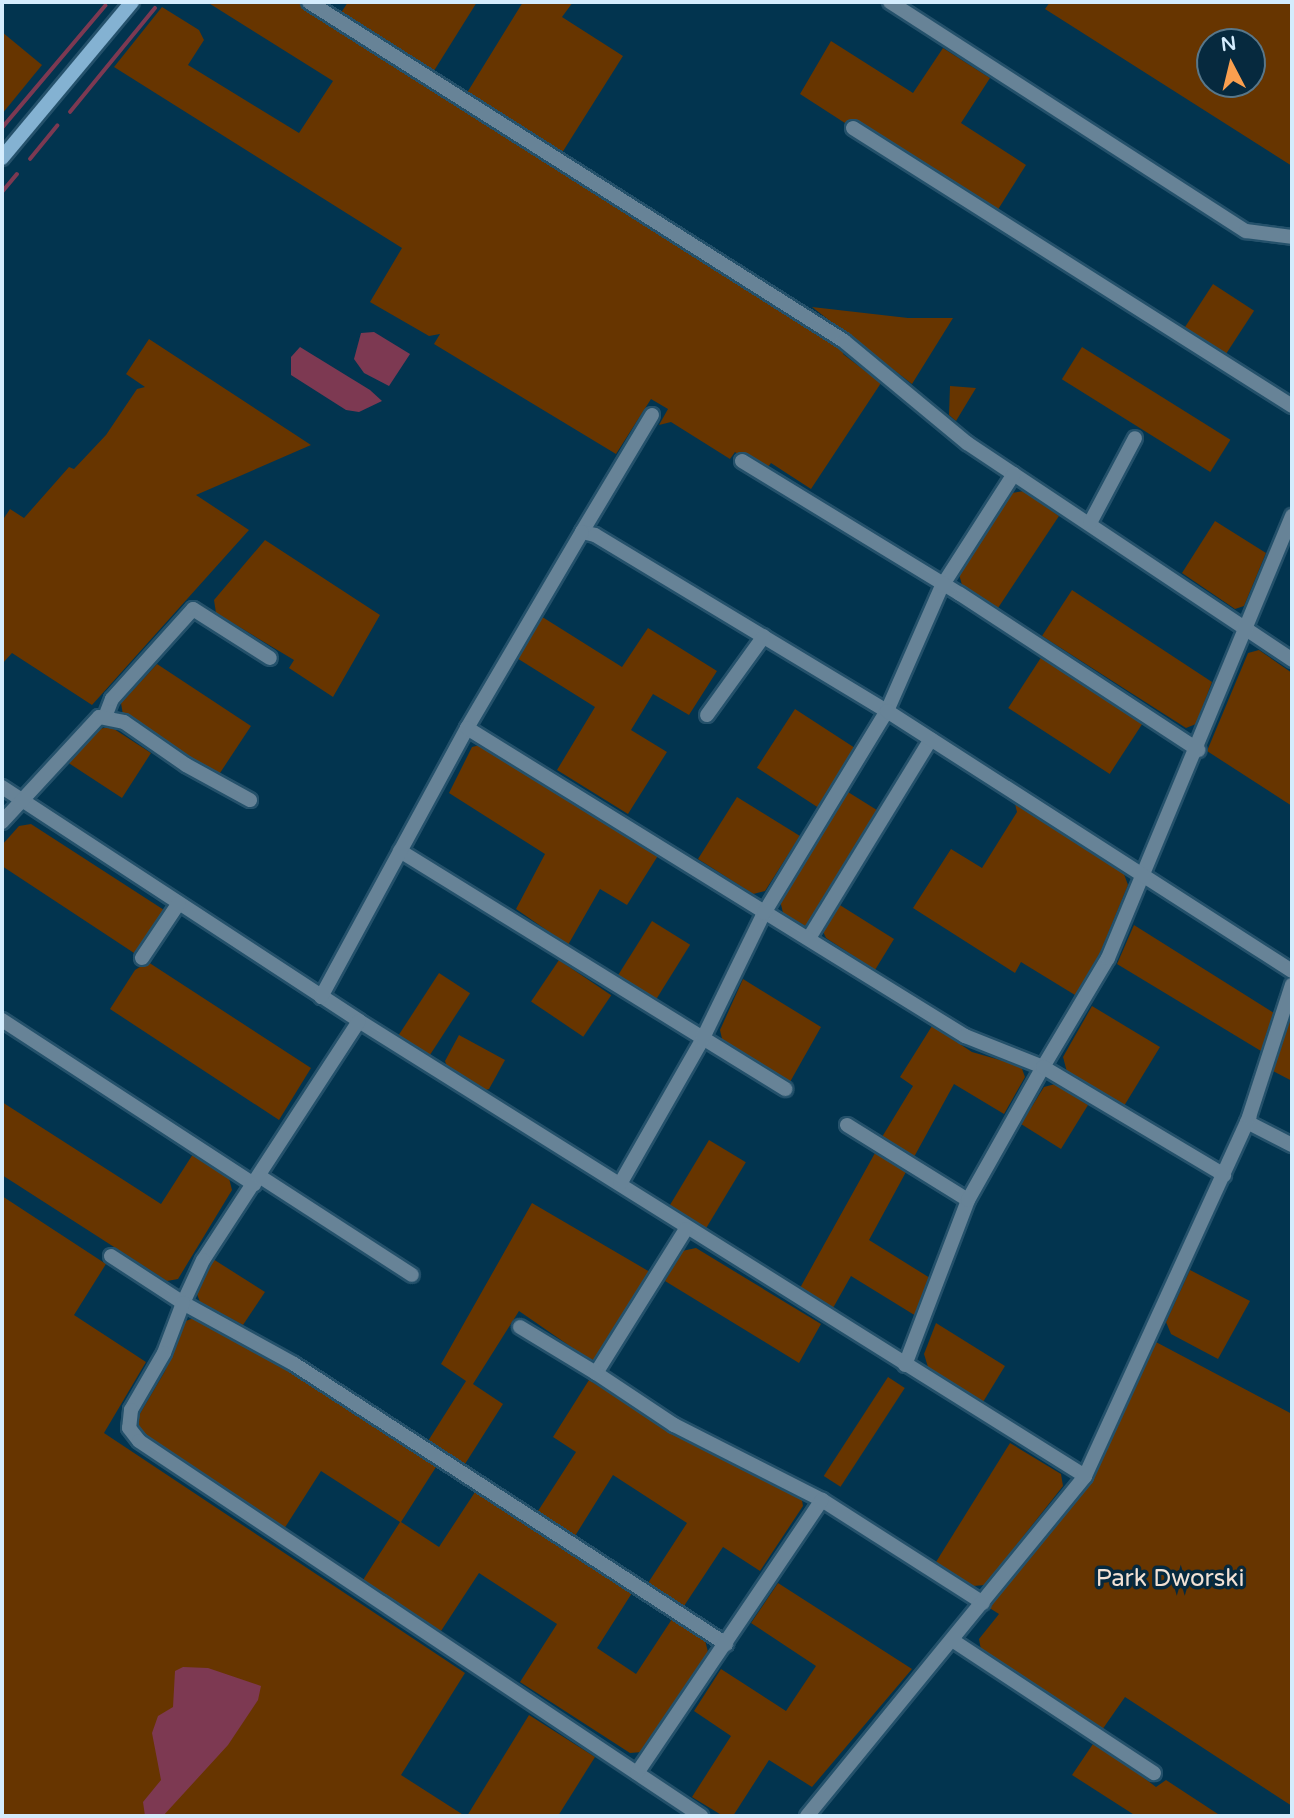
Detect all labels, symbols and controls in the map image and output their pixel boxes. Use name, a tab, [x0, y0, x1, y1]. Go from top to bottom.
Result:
north arrow	[1196, 28, 1266, 98]
text: N	[1220, 32, 1238, 56]
park label: Park Dworski	[1096, 1565, 1244, 1593]

